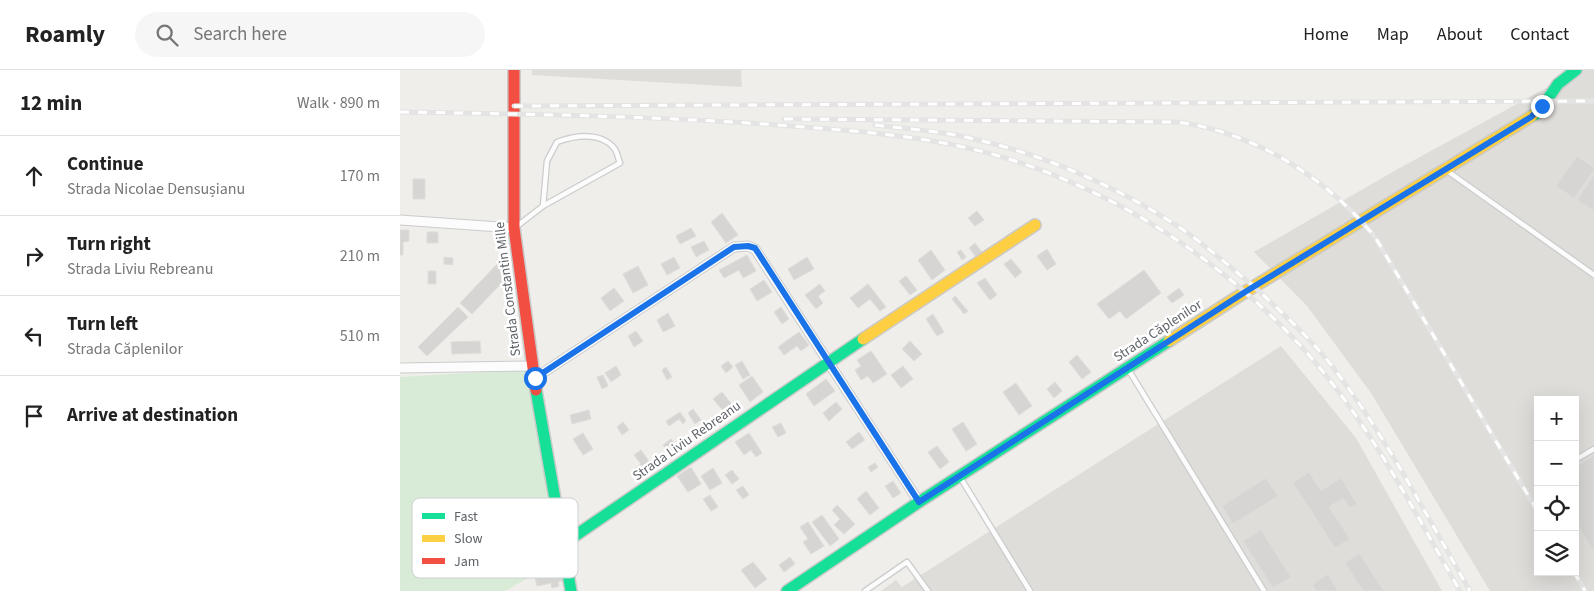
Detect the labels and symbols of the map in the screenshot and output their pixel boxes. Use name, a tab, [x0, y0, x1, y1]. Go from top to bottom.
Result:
route end	[1531, 95, 1554, 118]
street label: Strada Constantin Mille	[490, 221, 526, 357]
street label: Strada Căplenilor	[1110, 295, 1206, 367]
route start	[524, 367, 547, 390]
street label: Strada Liviu Rebreanu	[629, 396, 745, 486]
legend	[412, 498, 578, 578]
text: Fast	[454, 507, 478, 527]
text: Slow	[454, 529, 483, 549]
text: Jam	[454, 552, 479, 572]

